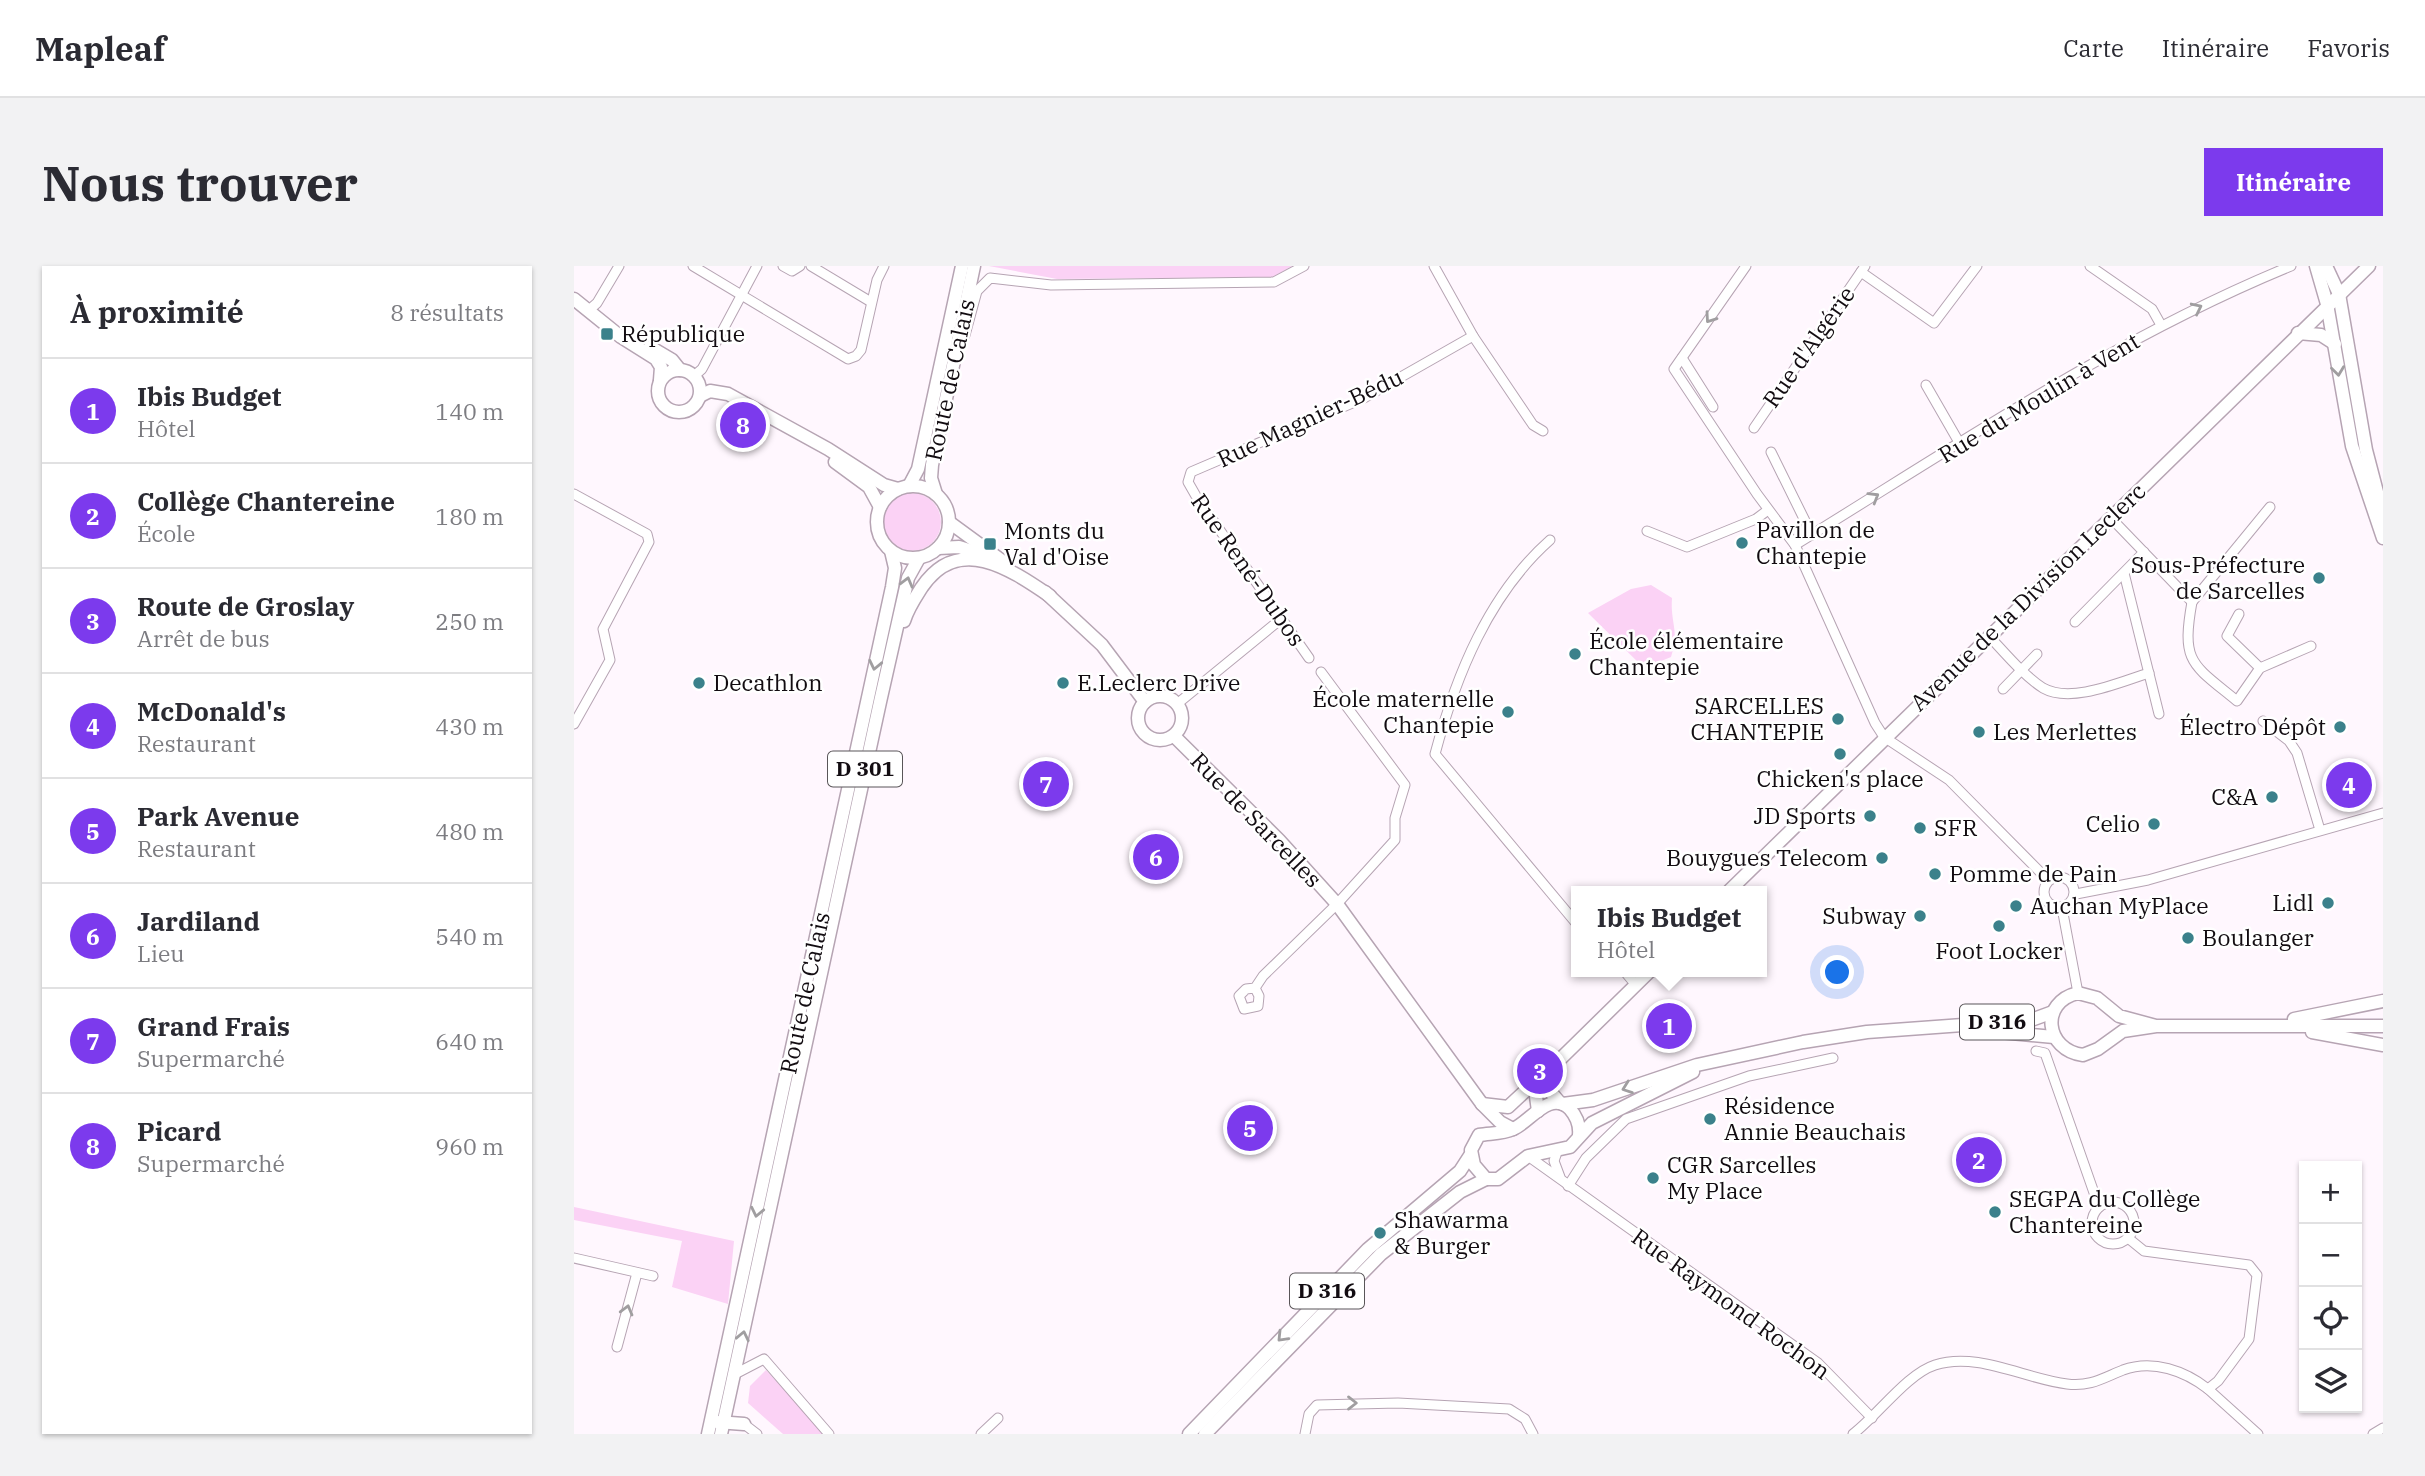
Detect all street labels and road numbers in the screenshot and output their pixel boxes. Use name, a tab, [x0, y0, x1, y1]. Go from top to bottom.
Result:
street label: Rue d'Algérie	[1755, 280, 1861, 413]
street label: Route de Calais	[917, 296, 981, 464]
street label: Rue du Moulin à Vent	[1932, 325, 2144, 469]
street label: Rue Magnier-Bédu	[1212, 361, 1407, 473]
street label: Avenue de la Division Leclerc	[1903, 476, 2151, 717]
street label: Rue René-Dubos	[1185, 487, 1313, 652]
street label: Rue de Sarcelles	[1185, 745, 1329, 893]
road number: D 301	[828, 752, 902, 786]
street label: Route de Calais	[772, 909, 836, 1077]
road number: D 316	[1960, 1004, 2034, 1040]
street label: Rue Raymond Rochon	[1626, 1221, 1837, 1385]
road number: D 316	[1290, 1273, 1364, 1308]

